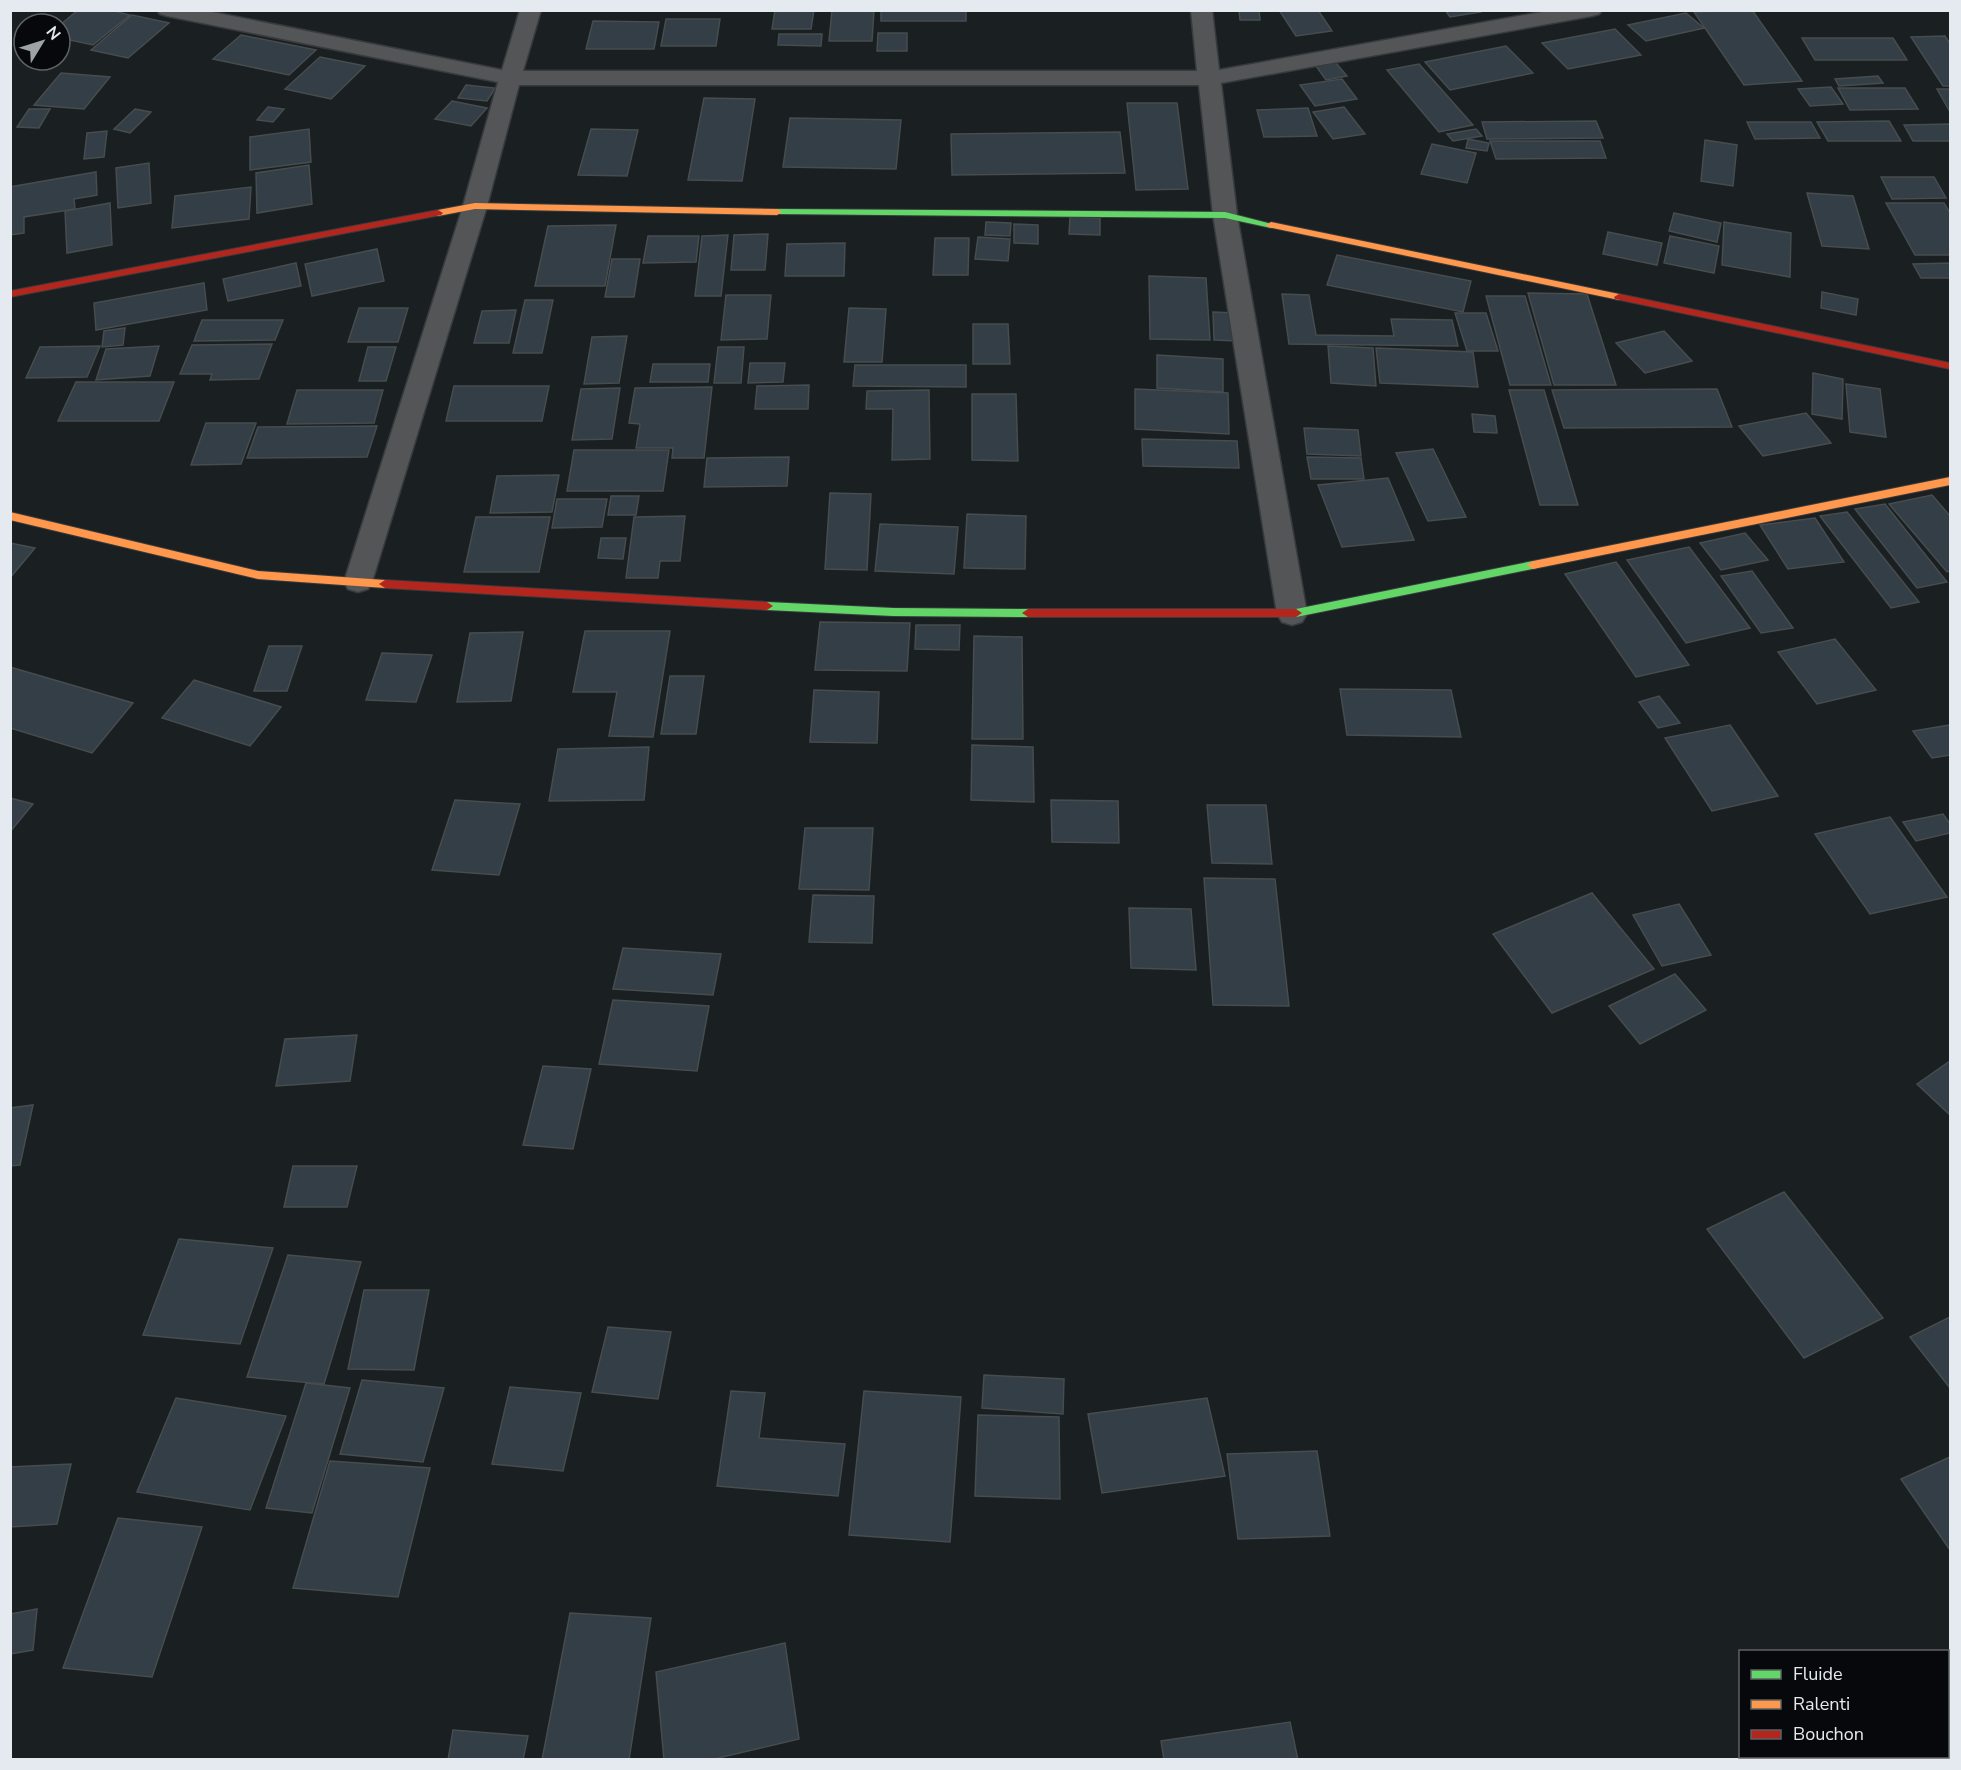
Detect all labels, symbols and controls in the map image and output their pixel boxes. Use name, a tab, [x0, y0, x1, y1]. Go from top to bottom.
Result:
north arrow	[12, 12, 72, 72]
text: N	[41, 22, 65, 45]
legend	[1739, 1650, 1949, 1758]
text: Fluide	[1793, 1662, 1843, 1686]
text: Ralenti	[1793, 1692, 1850, 1716]
text: Bouchon	[1793, 1722, 1864, 1746]

